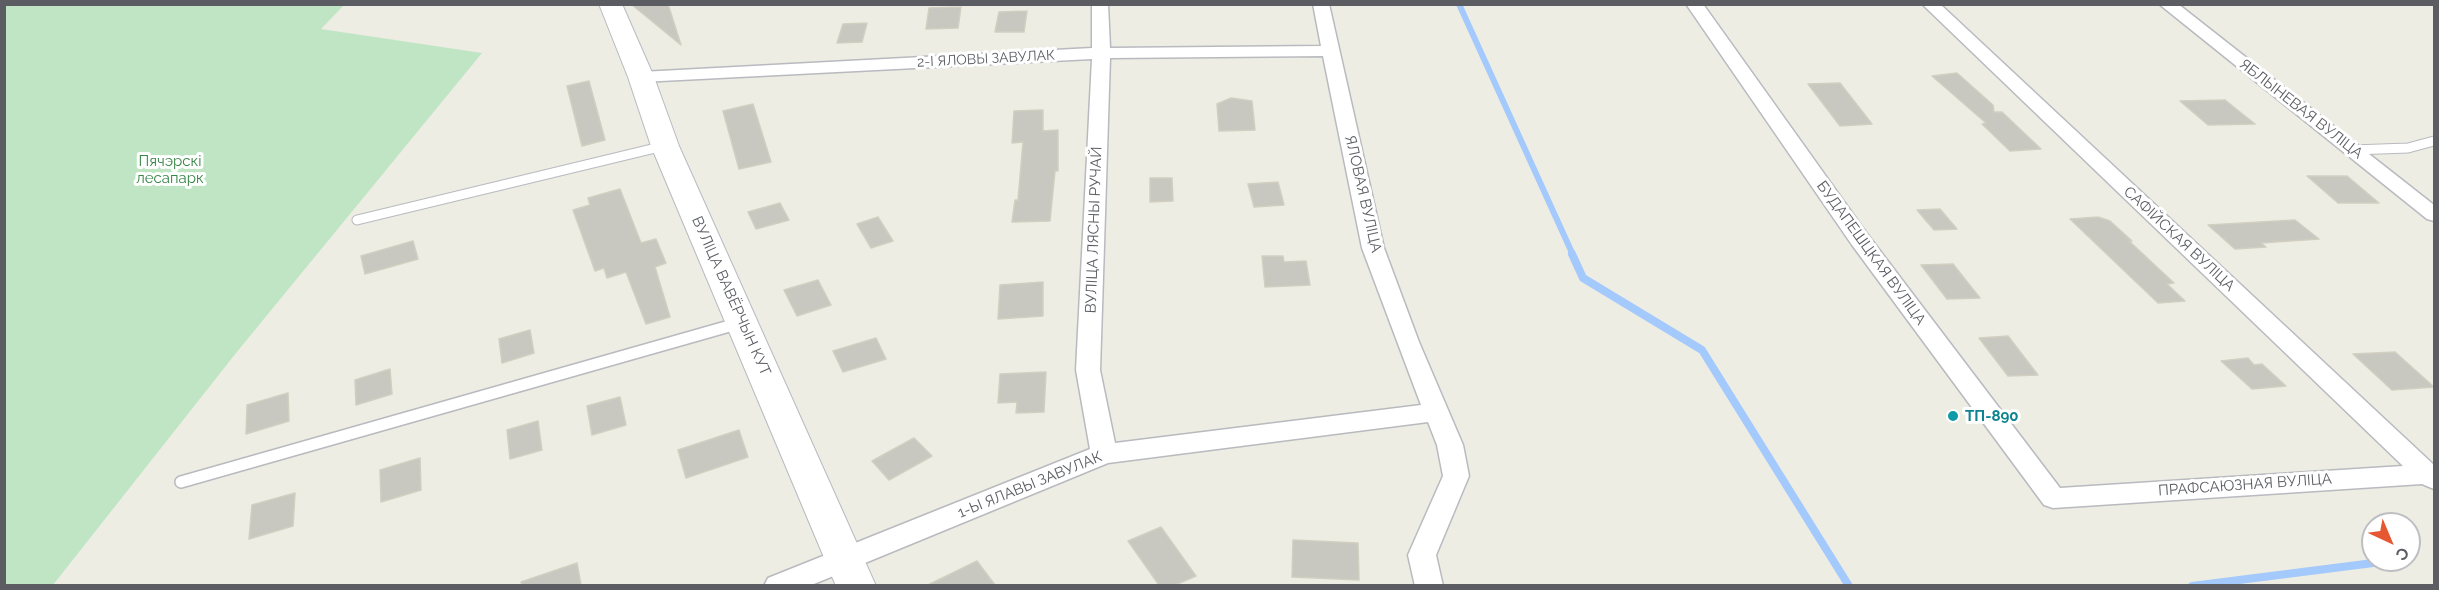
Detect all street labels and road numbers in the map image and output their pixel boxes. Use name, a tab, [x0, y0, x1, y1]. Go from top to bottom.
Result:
street label: 2-І ЯЛОВЫ ЗАВУЛАК	[917, 47, 1055, 71]
street label: ЯБЛЫНЕВАЯ ВУЛІЦА	[2236, 55, 2366, 163]
street label: ЯЛОВАЯ ВУЛІЦА	[1341, 134, 1385, 254]
street label: ВУЛІЦА ЛЯСНЫ РУЧАЙ	[1082, 146, 1106, 314]
street label: БУДАПЕШЦКАЯ ВУЛІЦА	[1813, 178, 1929, 328]
street label: САФІЙСКАЯ ВУЛІЦА	[2120, 183, 2238, 295]
street label: ВУЛІЦА ВАВЁРЧЫН КУТ	[688, 214, 774, 378]
street label: 1-Ы ЯЛАВЫ ЗАВУЛАК	[955, 448, 1105, 522]
street label: ПРАФСАЮЗНАЯ ВУЛІЦА	[2158, 470, 2332, 500]

